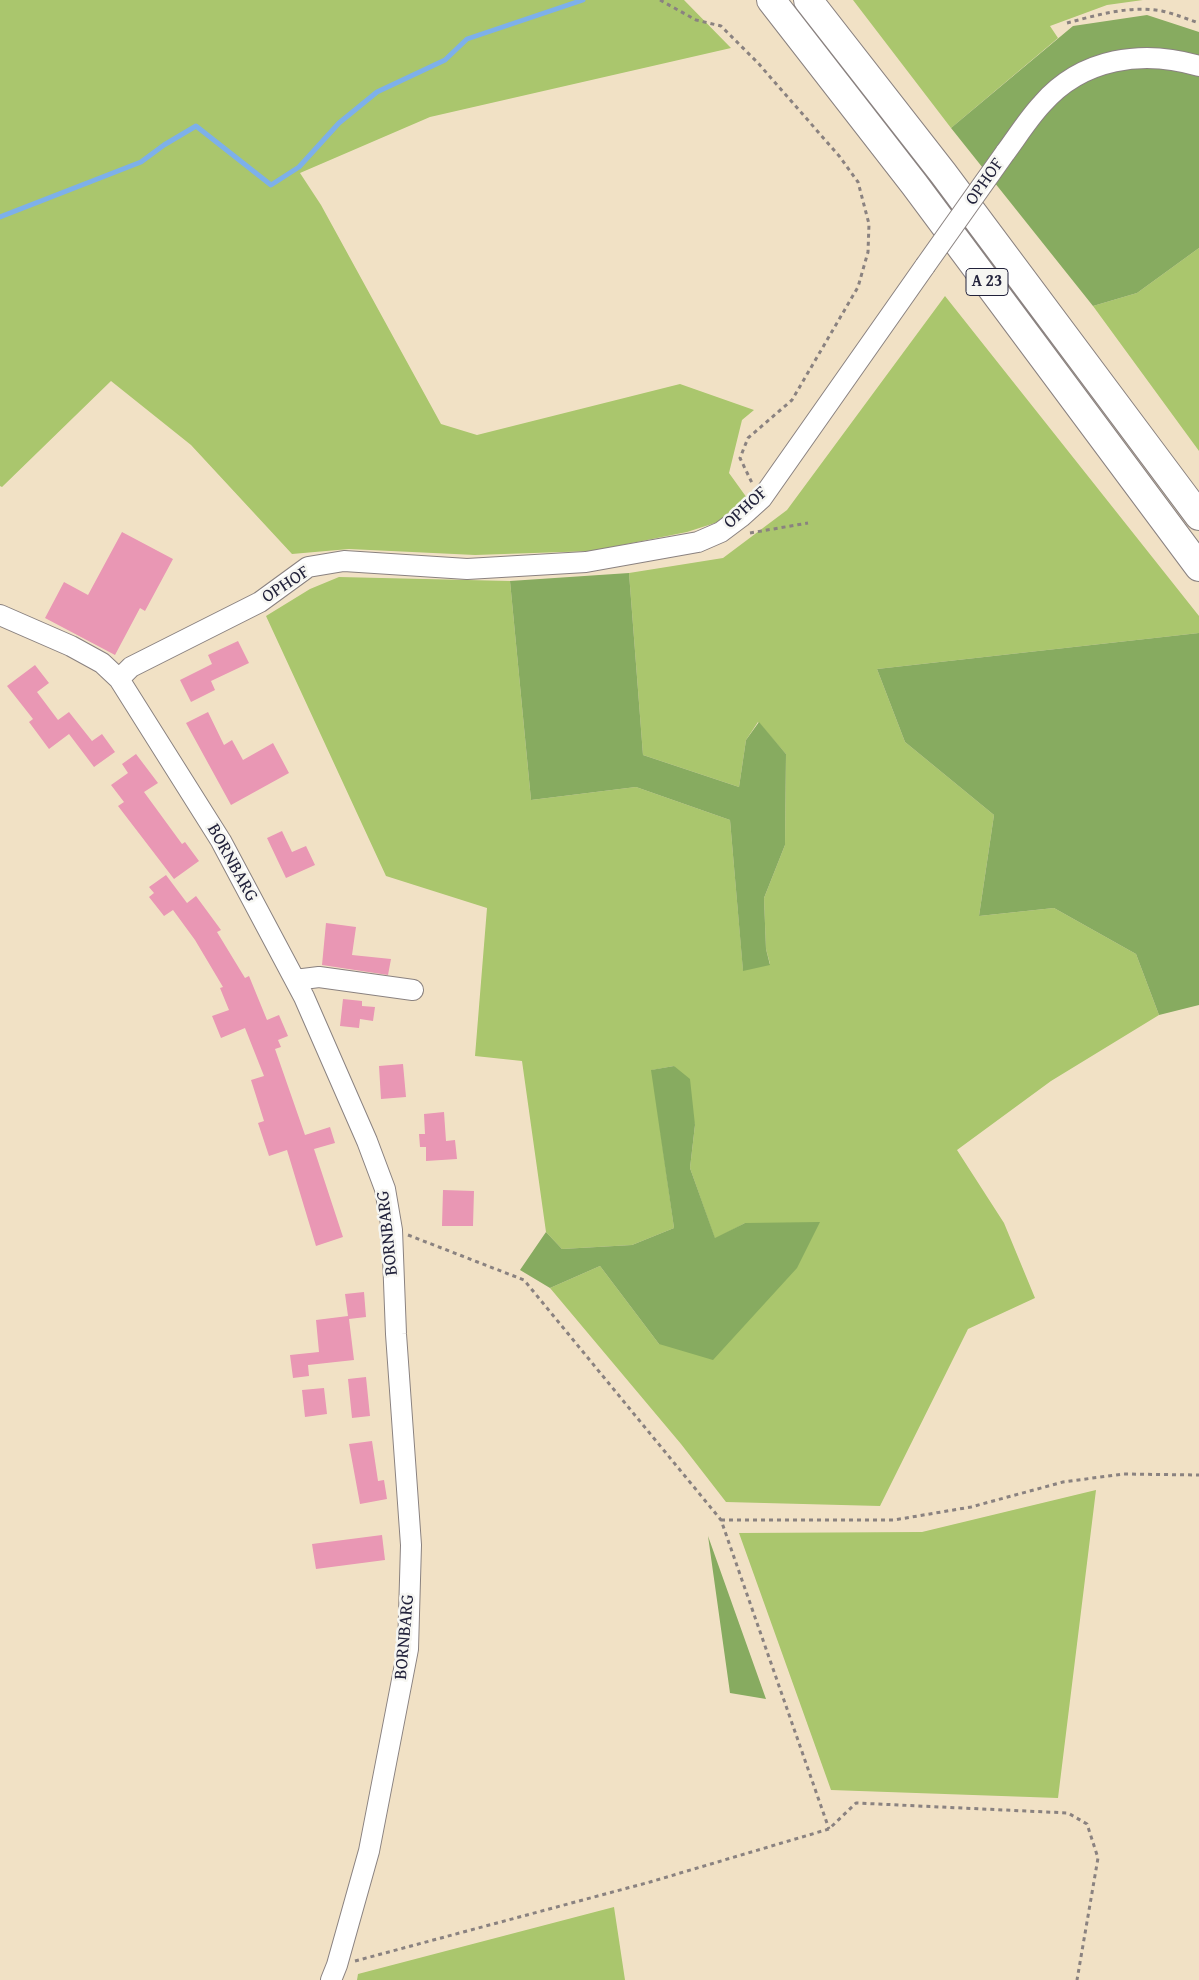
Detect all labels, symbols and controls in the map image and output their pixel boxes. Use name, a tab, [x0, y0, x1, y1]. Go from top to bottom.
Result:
street label: OPHOF	[961, 154, 1009, 210]
road number: A 23	[966, 268, 1008, 296]
street label: OPHOF	[720, 482, 772, 534]
street label: OPHOF	[258, 562, 314, 608]
street label: BORNBARG	[202, 820, 262, 906]
street label: BORNBARG	[373, 1189, 403, 1277]
street label: BORNBARG	[391, 1594, 419, 1680]

